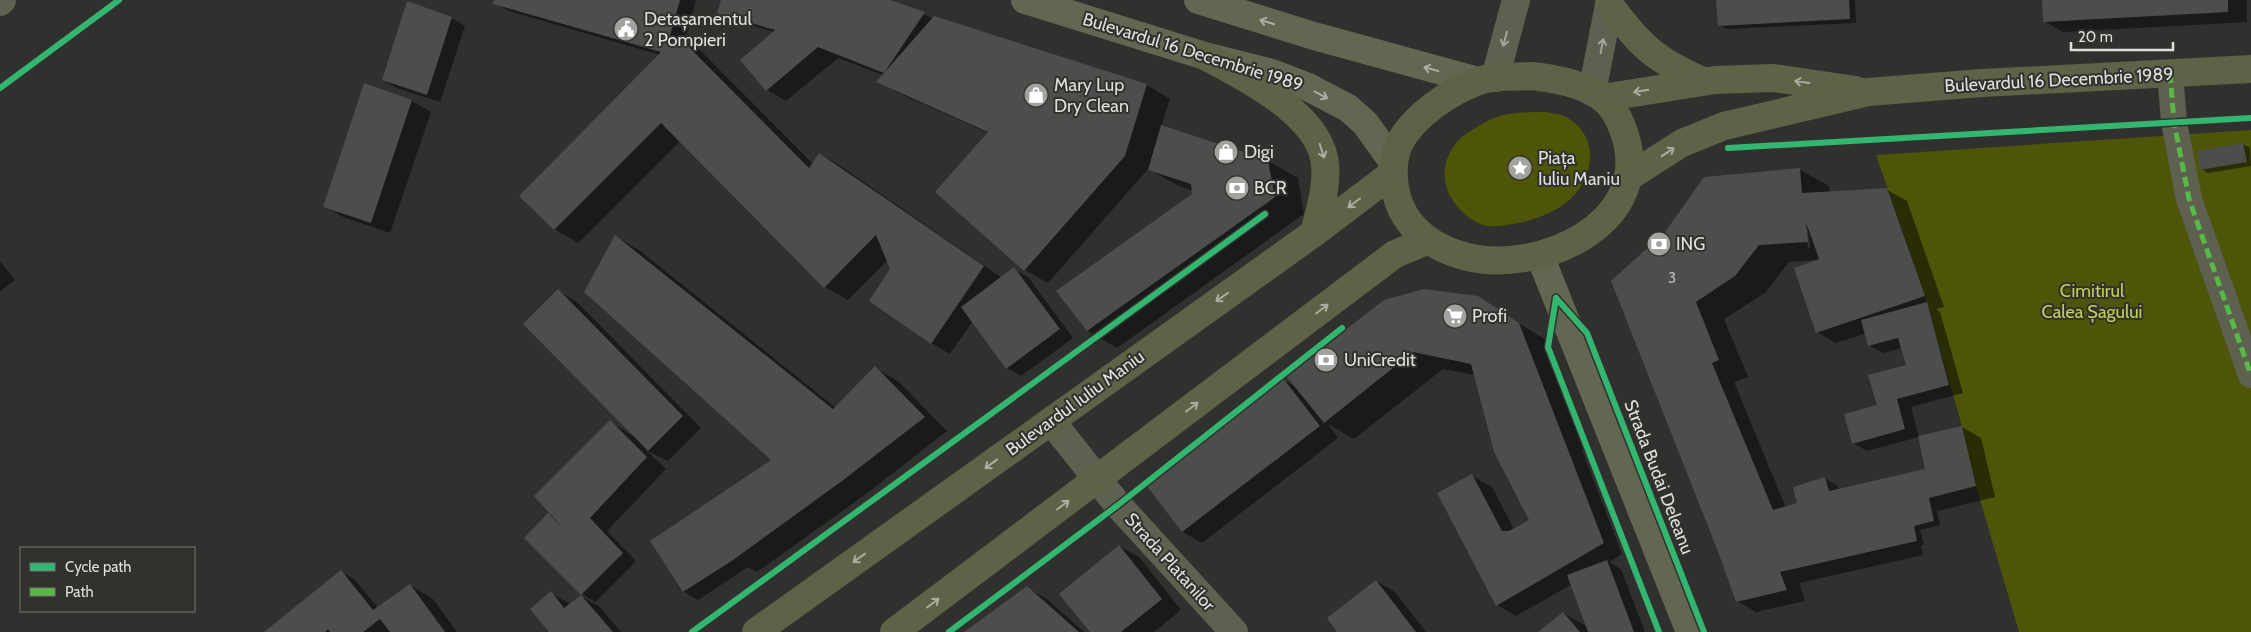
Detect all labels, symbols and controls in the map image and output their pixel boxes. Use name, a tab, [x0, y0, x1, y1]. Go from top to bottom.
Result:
place label: Detașamentul 2 Pompieri	[644, 8, 752, 51]
street label: Bulevardul 16 Decembrie 1989	[1080, 8, 1306, 96]
public building icon: Detașamentul 2 Pompieri	[613, 16, 639, 42]
one-way arrow	[1260, 16, 1276, 26]
scale bar	[2071, 20, 2174, 52]
text: 20 m	[2078, 28, 2113, 46]
one-way arrow	[1500, 30, 1510, 46]
one-way arrow	[1597, 39, 1607, 55]
street label: Bulevardul 16 Decembrie 1989	[1944, 63, 2174, 97]
one-way arrow	[1423, 64, 1439, 73]
place label: Mary Lup Dry Clean	[1054, 74, 1129, 117]
one-way arrow	[1794, 77, 1810, 87]
shop icon: Mary Lup Dry Clean	[1023, 82, 1049, 108]
one-way arrow	[1633, 87, 1649, 97]
one-way arrow	[1314, 90, 1329, 100]
shop icon: Digi	[1213, 139, 1239, 165]
place label: Digi	[1244, 141, 1274, 163]
one-way arrow	[1317, 143, 1327, 159]
place label: Piața Iuliu Maniu	[1538, 147, 1620, 190]
one-way arrow	[1661, 147, 1675, 157]
place icon: Piața Iuliu Maniu	[1507, 155, 1533, 181]
bank icon: BCR	[1224, 175, 1250, 201]
place label: BCR	[1254, 177, 1287, 199]
one-way arrow	[1348, 197, 1361, 208]
bank icon: ING	[1646, 231, 1672, 257]
place label: ING	[1676, 233, 1705, 255]
house number: 3	[1668, 269, 1676, 287]
park label: Cimitirul Calea Șagului	[2042, 280, 2142, 323]
one-way arrow	[1216, 292, 1229, 303]
supermarket icon: Profi	[1442, 303, 1468, 329]
one-way arrow	[1315, 304, 1329, 314]
place label: Profi	[1472, 305, 1507, 327]
street label: Bulevardul Iuliu Maniu	[1001, 345, 1149, 461]
bank icon: UniCredit	[1313, 347, 1339, 373]
place label: UniCredit	[1344, 349, 1416, 371]
street label: Strada Budai Deleanu	[1619, 397, 1699, 557]
one-way arrow	[1186, 401, 1199, 412]
one-way arrow	[984, 459, 998, 469]
one-way arrow	[1056, 499, 1069, 510]
street label: Strada Platanilor	[1120, 508, 1220, 616]
legend	[20, 547, 195, 612]
one-way arrow	[853, 553, 866, 564]
text: Cycle path	[65, 558, 131, 576]
text: Path	[65, 583, 94, 601]
one-way arrow	[926, 597, 939, 608]

